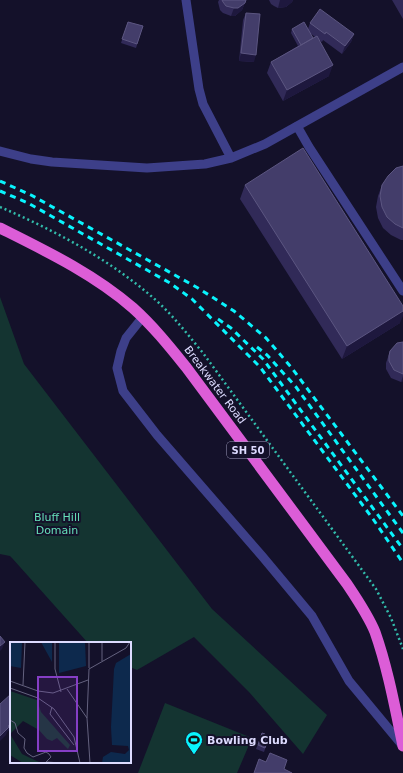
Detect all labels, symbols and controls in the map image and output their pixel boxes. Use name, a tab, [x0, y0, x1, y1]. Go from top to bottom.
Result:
street label: Breakwater Road	[181, 343, 249, 427]
road number: SH 50	[227, 442, 269, 458]
park label: Bluff Hill Domain	[34, 511, 80, 537]
inset map	[10, 642, 131, 763]
sports icon: Bowling Club	[184, 730, 204, 755]
place label: Bowling Club	[207, 734, 288, 747]

